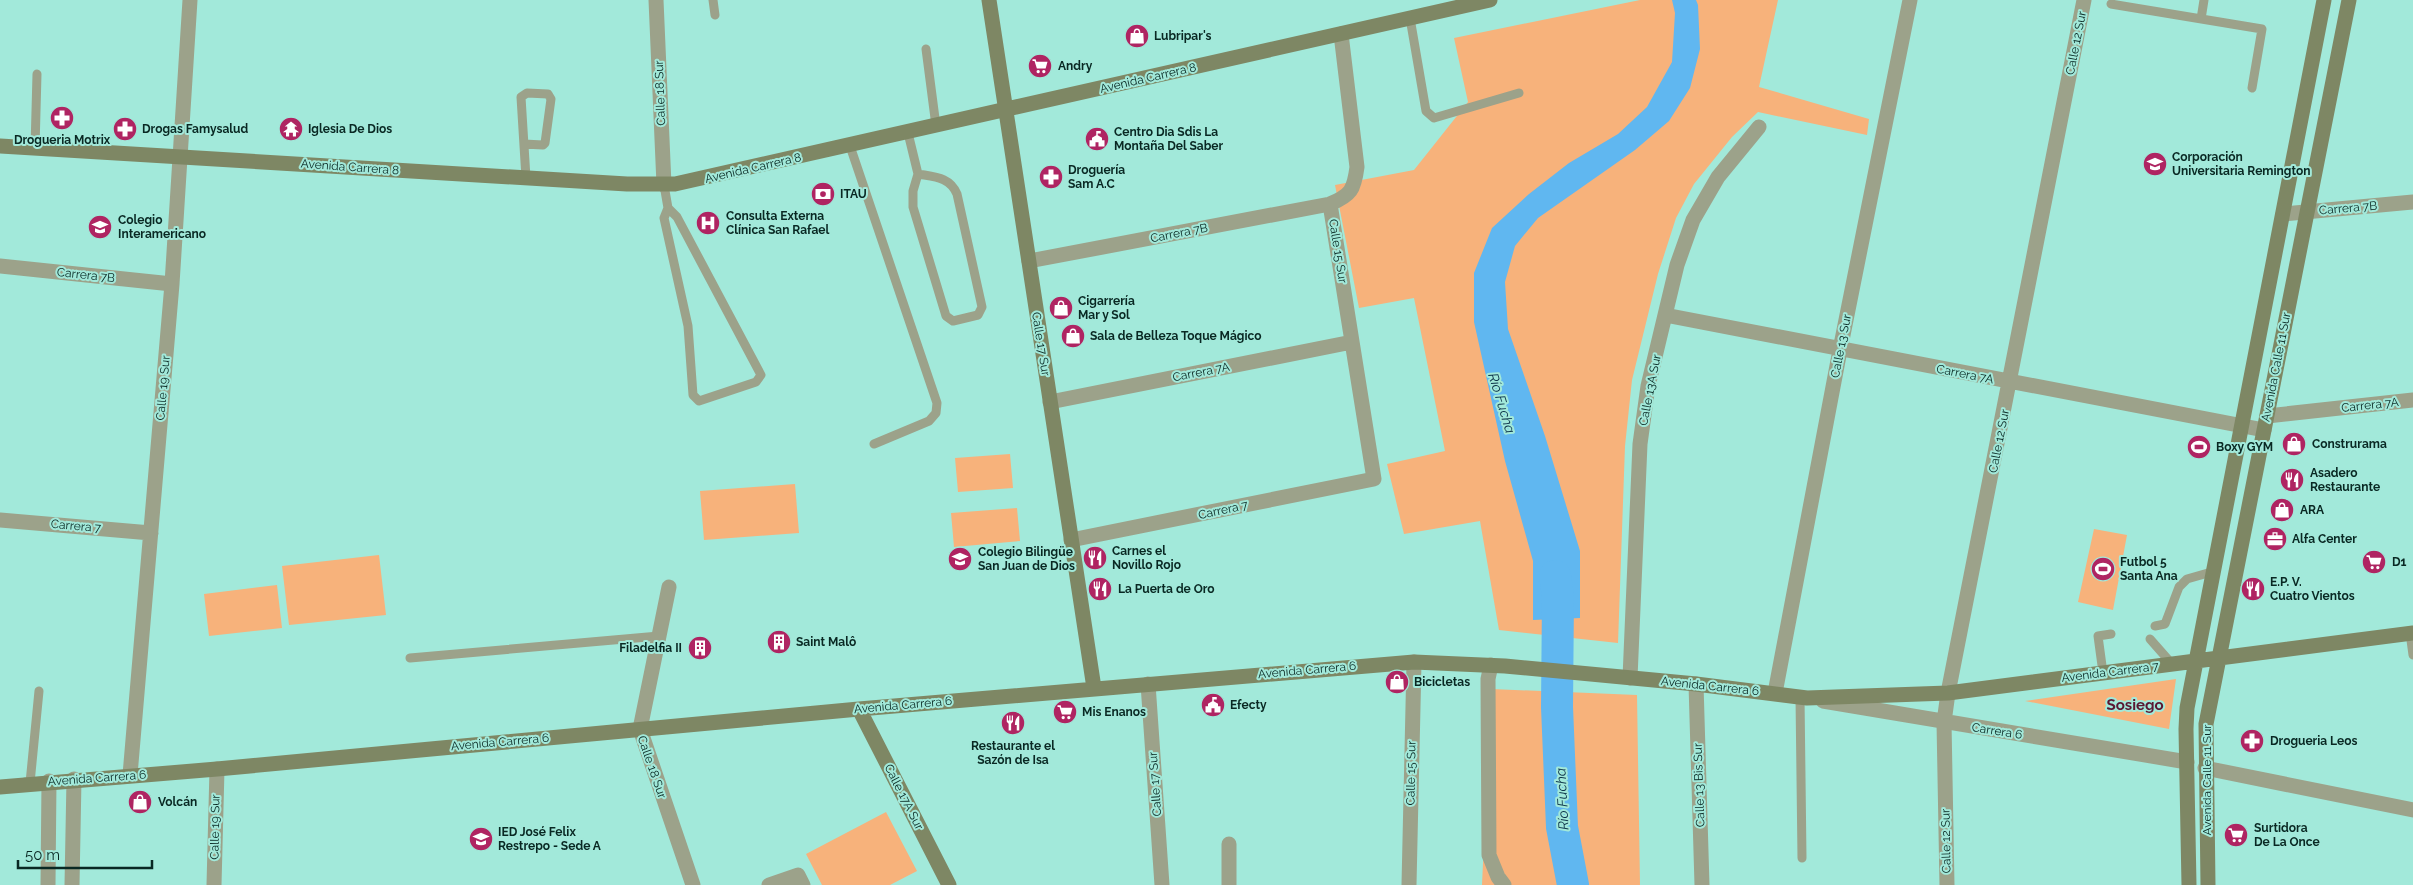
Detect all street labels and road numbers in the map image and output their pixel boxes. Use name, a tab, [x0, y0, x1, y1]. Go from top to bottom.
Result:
street label: Calle 12 Sur	[2063, 9, 2089, 76]
street label: Calle 18 Sur	[652, 59, 668, 126]
street label: Avenida Carrera 8	[1098, 60, 1198, 96]
street label: Avenida Carrera 8	[703, 150, 803, 186]
street label: Avenida Carrera 8	[300, 157, 400, 177]
street label: Carrera 7B	[2318, 198, 2378, 218]
street label: Calle 15 Sur	[1326, 218, 1350, 285]
street label: Carrera 7B	[1149, 221, 1209, 245]
street label: Carrera 7B	[56, 265, 116, 285]
street label: Avenida Calle 11 Sur	[2259, 310, 2294, 423]
street label: Calle 17 Sur	[1029, 311, 1053, 378]
street label: Calle 13 Sur	[1828, 312, 1854, 379]
street label: Calle 13A Sur	[1636, 352, 1664, 427]
street label: Calle 19 Sur	[153, 354, 173, 421]
street label: Carrera 7A	[1171, 360, 1231, 384]
street label: Carrera 7A	[1935, 362, 1995, 386]
street label: Carrera 7A	[2341, 395, 2399, 415]
street label: Calle 12 Sur	[1986, 407, 2012, 474]
street label: Carrera 7	[1197, 498, 1250, 522]
street label: Carrera 7	[50, 517, 102, 535]
street label: Avenida Carrera 6	[1257, 659, 1357, 681]
street label: Avenida Carrera 7	[2061, 659, 2160, 685]
street label: Avenida Carrera 6	[1660, 674, 1760, 698]
street label: Avenida Carrera 6	[853, 694, 953, 716]
street label: Carrera 6	[1971, 720, 2023, 742]
street label: Avenida Calle 11 Sur	[2200, 724, 2214, 835]
street label: Avenida Carrera 6	[450, 731, 550, 753]
street label: Calle 18 Sur	[635, 734, 670, 801]
street label: Calle 15 Sur	[1403, 740, 1419, 806]
street label: Calle 13 Bis Sur	[1691, 742, 1707, 827]
street label: Calle 17 Sur	[1146, 751, 1164, 817]
street label: Calle 17A Sur	[881, 762, 927, 833]
street label: Avenida Carrera 6	[47, 768, 147, 788]
street label: Calle 19 Sur	[207, 793, 223, 860]
street label: Calle 12 Sur	[1938, 808, 1954, 873]

